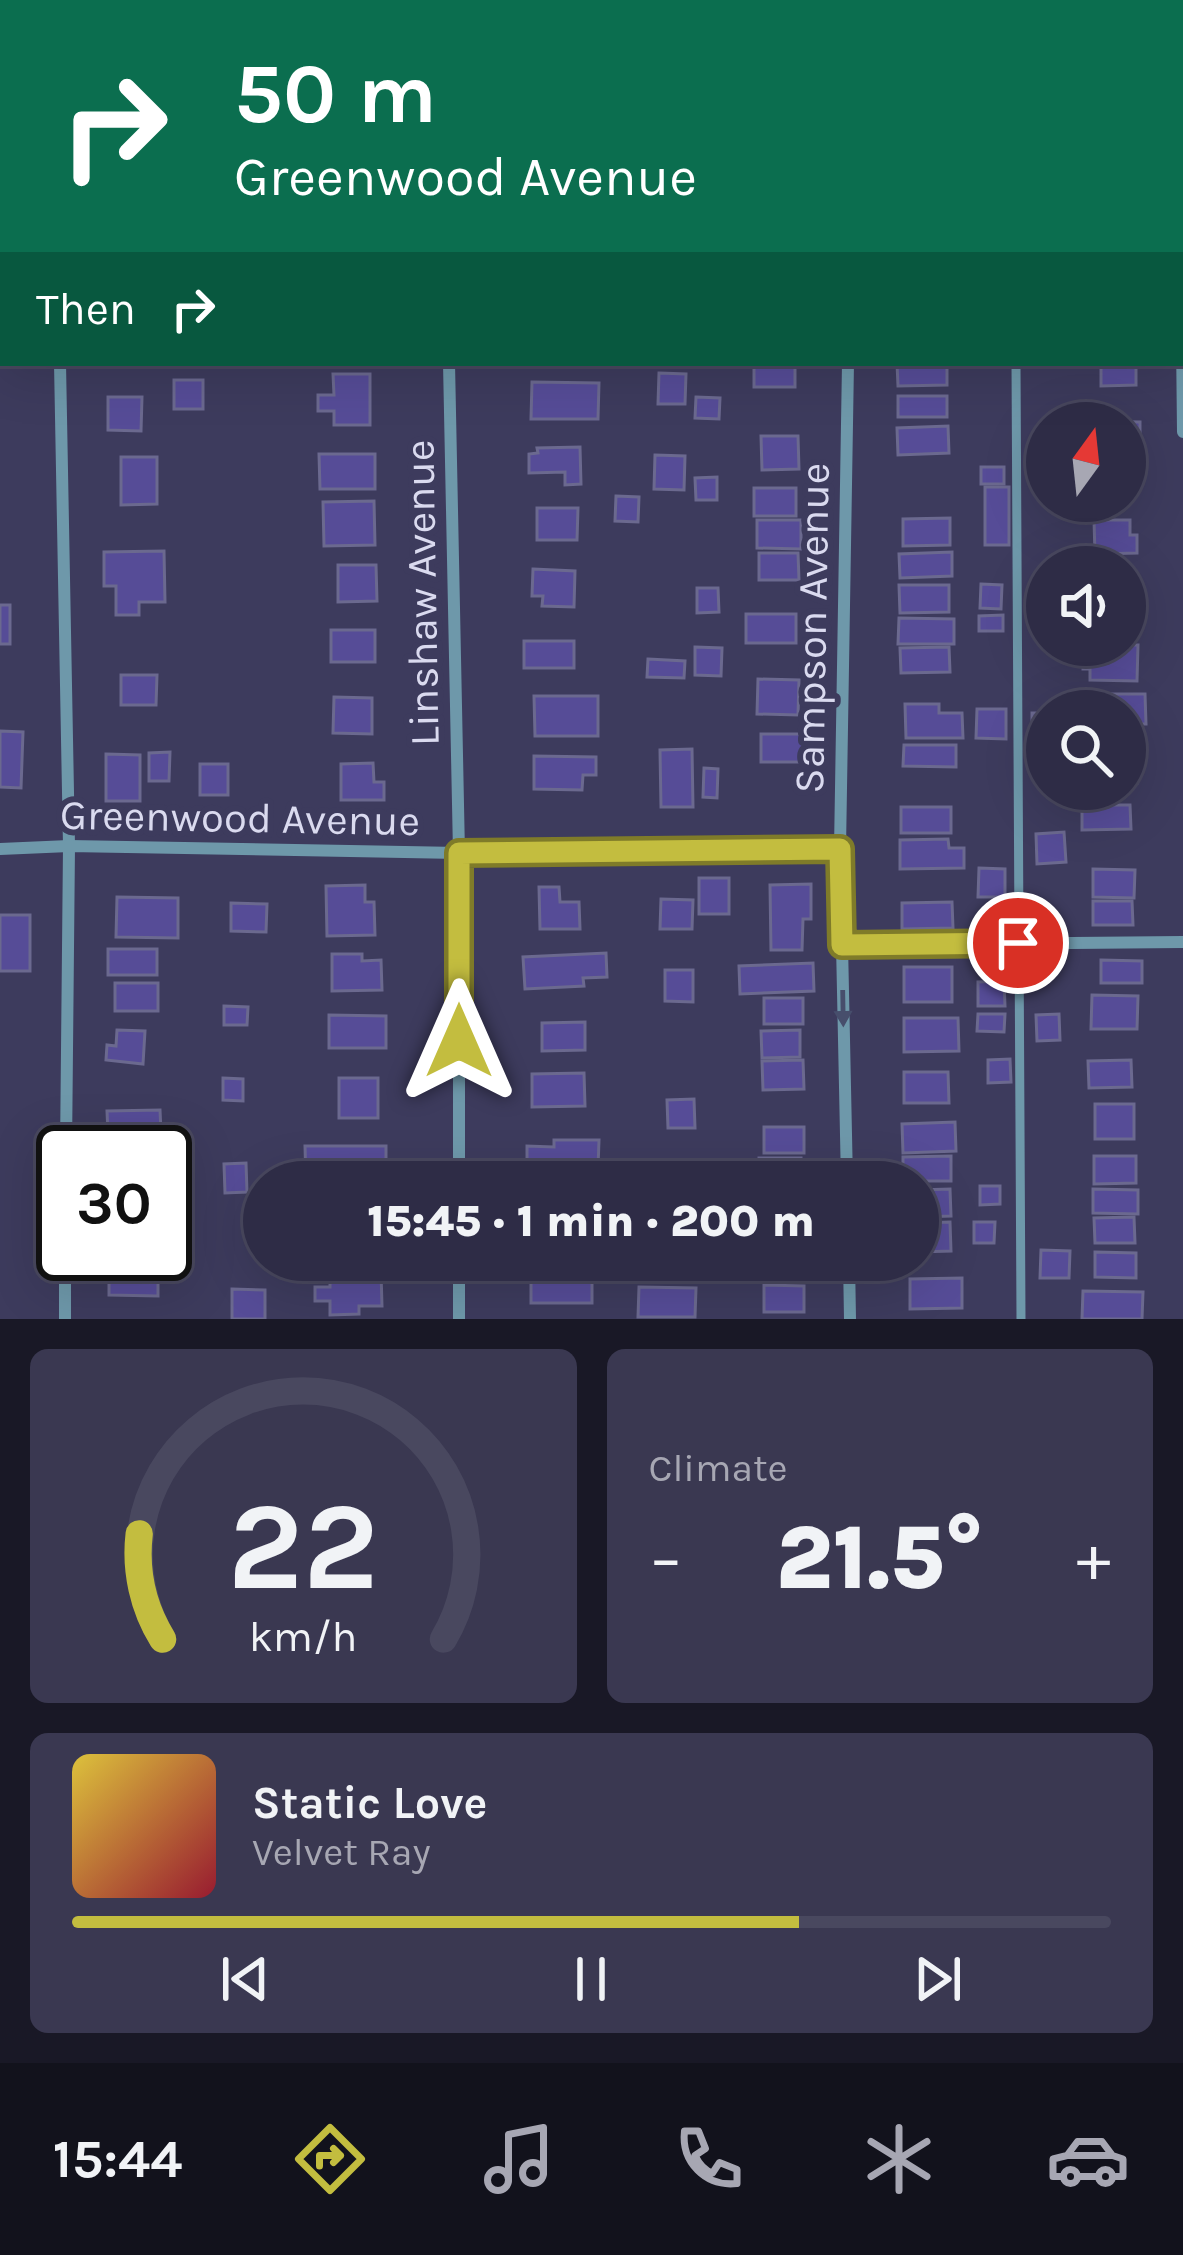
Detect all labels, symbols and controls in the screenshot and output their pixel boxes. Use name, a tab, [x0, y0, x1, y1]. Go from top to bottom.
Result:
text: 50 m	[234, 45, 437, 143]
icon: right	[36, 48, 192, 204]
text: Greenwood Avenue	[234, 145, 697, 209]
icon: right	[160, 276, 226, 342]
text: Then	[36, 283, 136, 335]
north arrow	[1026, 402, 1146, 522]
map controls	[1026, 402, 1146, 810]
street label: Linshaw Avenue	[394, 439, 450, 747]
street label: Sampson Avenue	[784, 462, 840, 794]
button: sound	[1026, 546, 1146, 666]
button: search	[1026, 690, 1146, 810]
street label: Greenwood Avenue	[60, 790, 420, 846]
pin	[967, 892, 1069, 994]
icon: arrive	[985, 910, 1051, 976]
position arrow	[396, 978, 522, 1104]
one-way arrow	[834, 990, 853, 1028]
speed limit sign: 30	[36, 1125, 192, 1281]
text: 15:45 · 1 min · 200 m	[367, 1195, 815, 1247]
text: Climate	[649, 1445, 788, 1491]
text: 22	[228, 1474, 379, 1619]
text: 21.5°	[776, 1505, 984, 1611]
text: −	[649, 1519, 683, 1597]
text: +	[1076, 1519, 1111, 1597]
text: km/h	[249, 1612, 358, 1662]
text: Static Love	[252, 1777, 487, 1829]
text: Velvet Ray	[252, 1829, 431, 1875]
icon: previous	[212, 1946, 278, 2012]
icon: pause	[558, 1946, 624, 2012]
icon: next	[905, 1946, 971, 2012]
icon: directions	[288, 2117, 372, 2201]
icon: music	[477, 2117, 561, 2201]
icon: phone	[667, 2117, 751, 2201]
icon: climate	[857, 2117, 941, 2201]
icon: car	[1046, 2117, 1130, 2201]
text: 15:44	[53, 2127, 182, 2191]

